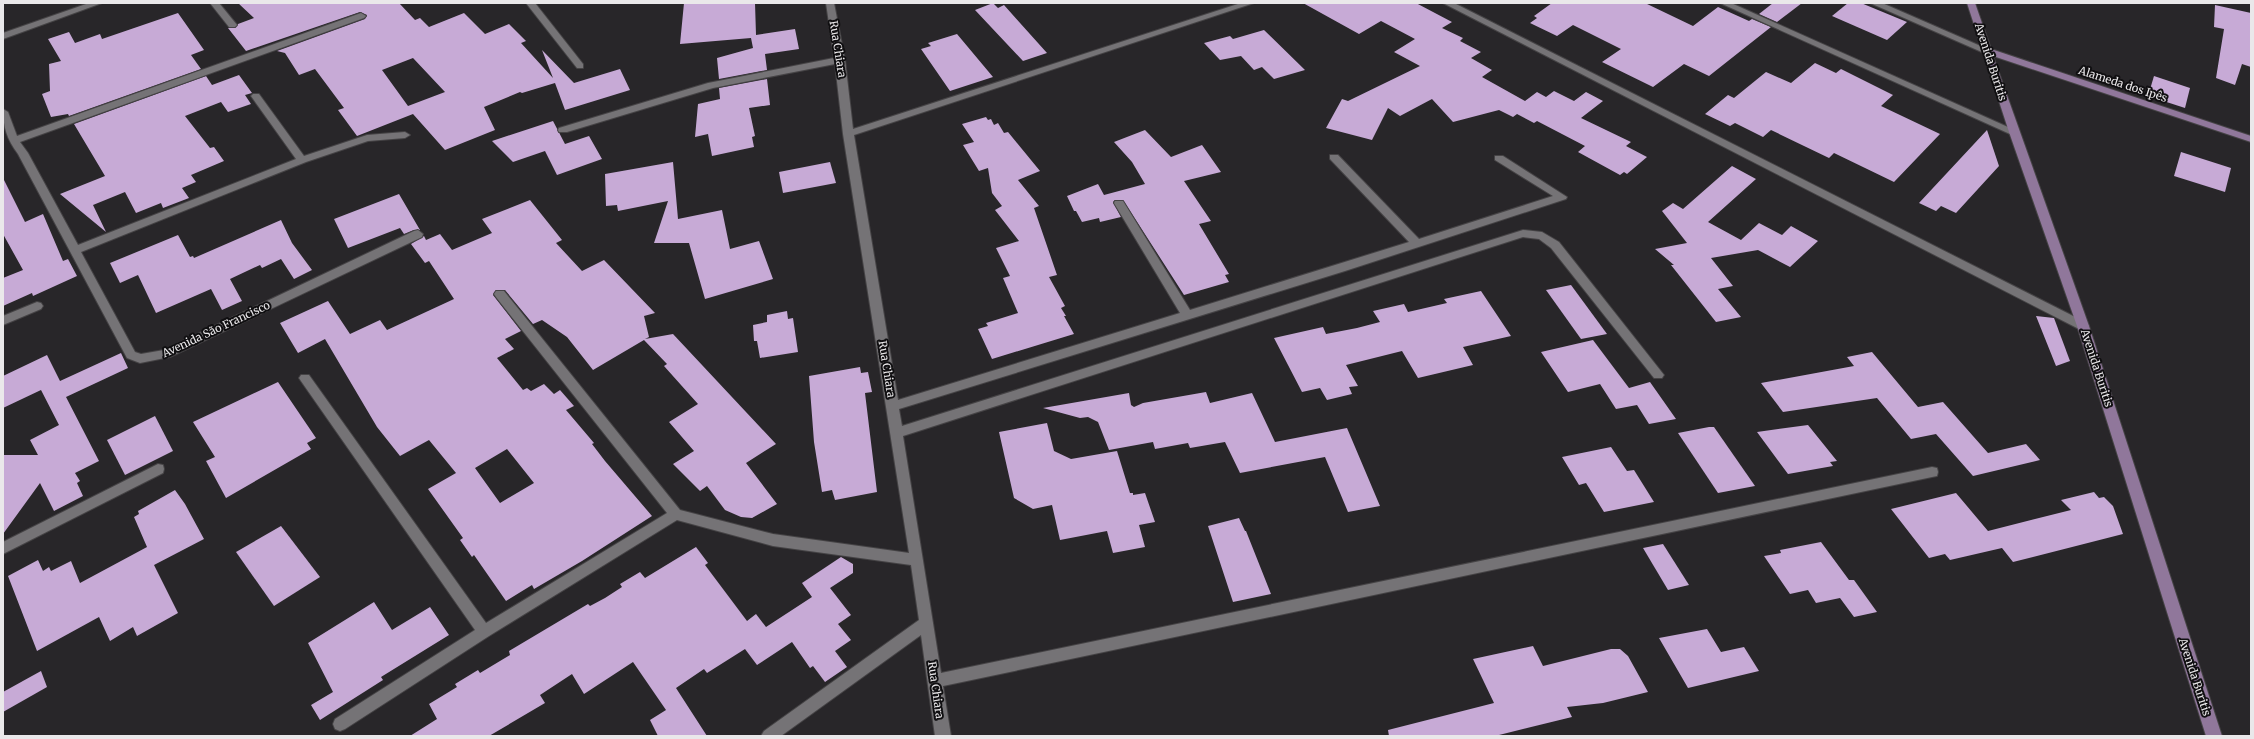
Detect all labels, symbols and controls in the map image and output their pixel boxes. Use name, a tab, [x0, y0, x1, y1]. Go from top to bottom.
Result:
street label: Rua Chiara	[827, 20, 849, 79]
street label: Avenida Buritis	[1972, 20, 2010, 103]
street label: Alameda dos Ipês	[2076, 63, 2169, 105]
street label: Avenida São Francisco	[159, 298, 273, 361]
street label: Avenida Buritis	[2078, 326, 2116, 409]
street label: Rua Chiara	[876, 340, 898, 399]
street label: Avenida Buritis	[2176, 635, 2214, 718]
street label: Rua Chiara	[925, 661, 947, 720]

